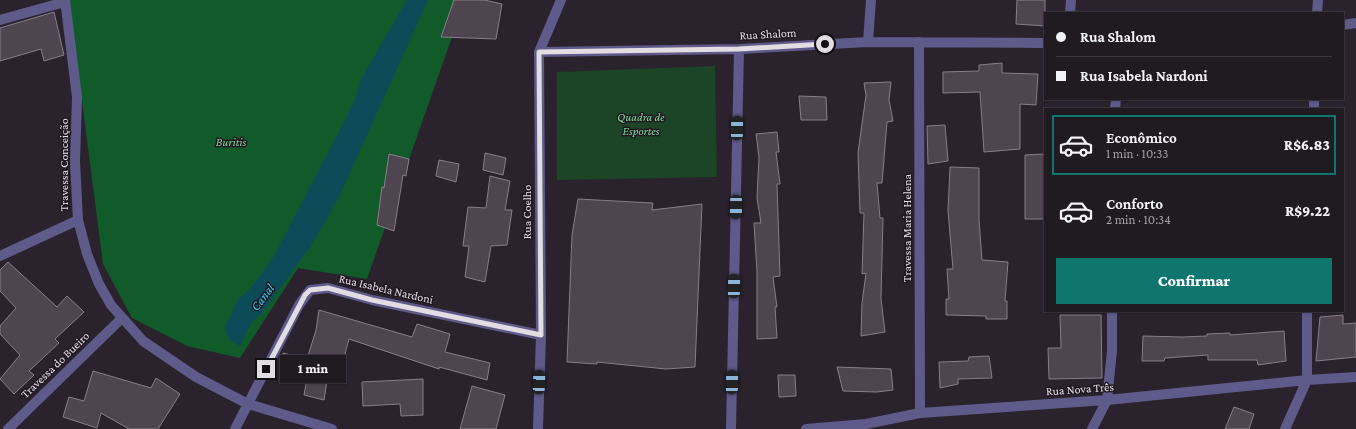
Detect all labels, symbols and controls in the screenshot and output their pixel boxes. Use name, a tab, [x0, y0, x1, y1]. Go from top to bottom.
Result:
street label: Rua Shalom	[739, 25, 797, 42]
text: Rua Shalom	[1080, 29, 1156, 45]
route start	[816, 35, 834, 53]
text: Rua Isabela Nardoni	[1080, 68, 1208, 84]
park label: Quadra de Esportes	[617, 110, 665, 138]
car	[731, 116, 743, 140]
street label: Travessa Conceição	[57, 118, 71, 212]
icon: car	[1058, 127, 1094, 163]
text: Econômico	[1106, 130, 1177, 146]
park label: Buritis	[216, 135, 247, 149]
text: R$6.83	[1284, 137, 1330, 153]
text: 1 min · 10:33	[1106, 146, 1169, 161]
street label: Travessa Maria Helena	[900, 173, 914, 282]
street label: Rua Coelho	[520, 185, 534, 239]
icon: car	[1058, 193, 1094, 229]
car	[730, 195, 742, 219]
text: Conforto	[1106, 196, 1163, 212]
text: R$9.22	[1285, 203, 1330, 219]
text: 2 min · 10:34	[1106, 212, 1171, 227]
button: Confirmar	[1056, 258, 1332, 304]
street label: Rua Isabela Nardoni	[338, 271, 434, 307]
car	[728, 274, 740, 298]
water label: Canal	[248, 280, 278, 314]
street label: Travessa do Bueiro	[18, 329, 92, 401]
callout: 1 min	[280, 355, 346, 383]
route end	[257, 360, 275, 378]
text: 1 min	[298, 361, 328, 376]
car	[533, 370, 545, 394]
car	[726, 370, 738, 394]
street label: Rua Nova Três	[1045, 380, 1115, 398]

